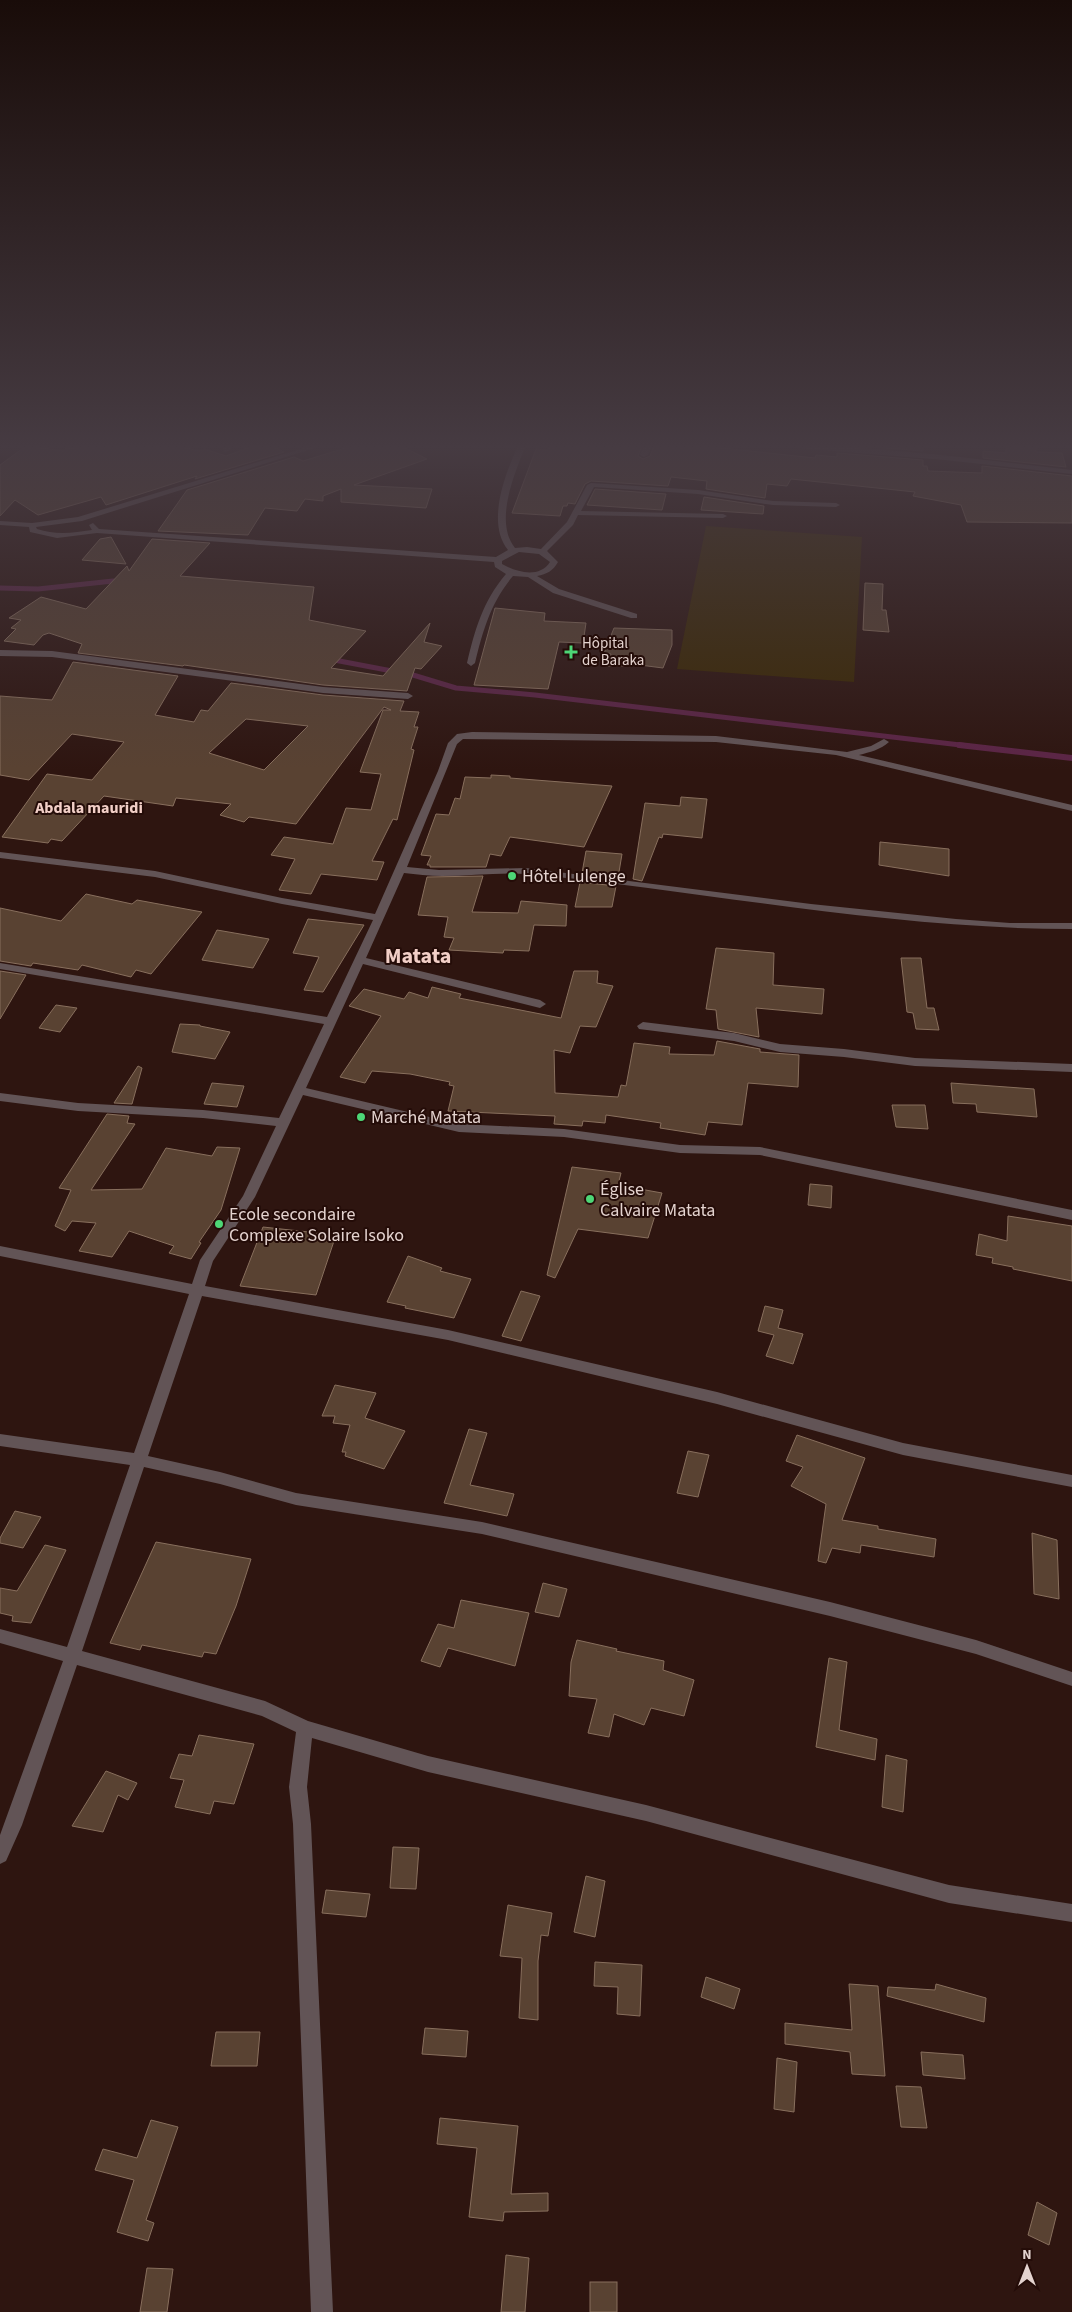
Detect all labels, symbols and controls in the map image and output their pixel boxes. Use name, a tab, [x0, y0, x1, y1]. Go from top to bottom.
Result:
place label: Hôpital de Baraka	[582, 633, 644, 671]
marker: Hôpital de Baraka	[564, 645, 578, 659]
district label: Abdala mauridi	[34, 797, 143, 819]
place label: Hôtel Lulenge	[522, 864, 626, 889]
marker: Hôtel Lulenge	[506, 870, 518, 882]
district label: Matata	[385, 940, 451, 972]
place label: Marché Matata	[371, 1105, 481, 1130]
marker: Marché Matata	[355, 1111, 367, 1123]
place label: Église Calvaire Matata	[600, 1177, 715, 1223]
marker: Église Calvaire Matata	[584, 1193, 596, 1205]
place label: Ecole secondaire Complexe Solaire Isoko	[229, 1202, 404, 1248]
marker: Ecole secondaire Complexe Solaire Isoko	[213, 1218, 225, 1230]
north arrow	[1002, 2242, 1052, 2292]
text: N	[1022, 2245, 1032, 2265]

